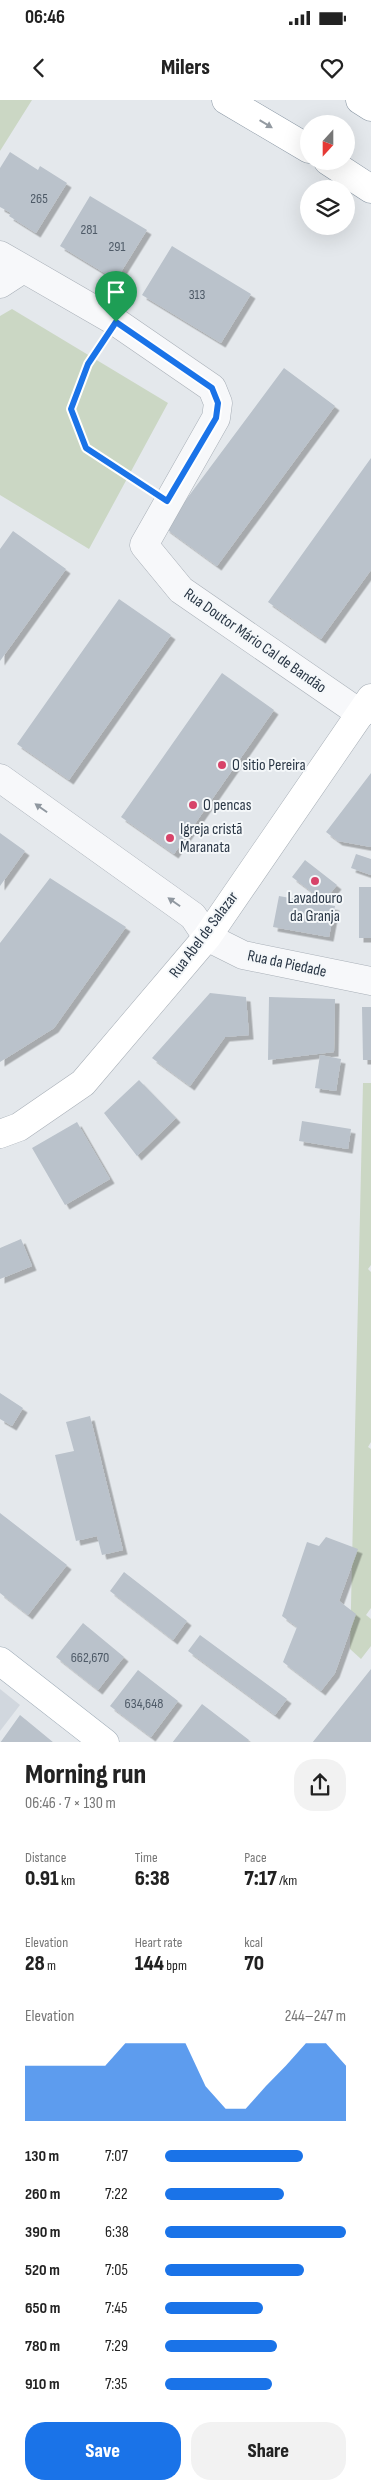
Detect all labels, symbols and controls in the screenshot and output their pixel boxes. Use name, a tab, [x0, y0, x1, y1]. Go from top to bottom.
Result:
text: 06:46	[25, 6, 65, 29]
icon: back	[25, 54, 53, 82]
text: Milers	[161, 54, 210, 81]
icon: heart	[318, 54, 346, 82]
north arrow	[300, 115, 355, 170]
map controls	[300, 115, 355, 235]
one-way arrow	[259, 120, 274, 128]
button: layers	[300, 180, 355, 235]
house number: 265	[30, 190, 48, 207]
house number: 281	[81, 221, 97, 238]
house number: 291	[109, 238, 126, 255]
pin	[95, 271, 137, 322]
icon: arrive	[102, 278, 130, 306]
house number: 313	[189, 286, 205, 303]
street label: Rua Doutor Mário Cal de Bandão	[180, 585, 330, 697]
place label: O sitio Pereira	[232, 756, 306, 775]
marker: O sitio Pereira	[216, 759, 228, 771]
place label: O pencas	[203, 796, 252, 815]
marker: O pencas	[187, 799, 199, 811]
one-way arrow	[34, 803, 48, 813]
place label: Igreja cristã Maranata	[180, 820, 243, 857]
marker: Igreja cristã Maranata	[164, 832, 176, 844]
marker: Lavadouro da Granja	[309, 875, 321, 887]
street label: Rua Abel de Salazar	[165, 888, 243, 982]
place label: Lavadouro da Granja	[287, 889, 343, 926]
one-way arrow	[167, 897, 181, 907]
street label: Rua da Piedade	[246, 946, 328, 982]
house number: 662,670	[71, 1649, 109, 1666]
house number: 634,648	[125, 1695, 163, 1712]
text: Morning run	[25, 1758, 146, 1791]
button: share	[294, 1759, 346, 1811]
text: 06:46 · 7 × 130 m	[25, 1794, 116, 1813]
text: Distance	[25, 1849, 66, 1866]
text: Time	[135, 1849, 158, 1866]
text: Pace	[244, 1849, 267, 1866]
text: 0.91	[25, 1866, 59, 1891]
text: 6:38	[135, 1866, 170, 1891]
text: 7:17	[244, 1866, 277, 1891]
text: km	[59, 1872, 75, 1889]
text: /km	[277, 1872, 297, 1889]
text: Elevation	[25, 1934, 68, 1951]
text: Heart rate	[135, 1934, 182, 1951]
text: kcal	[244, 1934, 263, 1951]
text: 28	[25, 1951, 45, 1976]
text: 144	[135, 1951, 164, 1976]
text: 70	[244, 1951, 264, 1976]
text: m	[45, 1957, 56, 1974]
text: bpm	[164, 1957, 187, 1974]
text: Elevation	[25, 2007, 74, 2026]
text: 244–247 m	[285, 2007, 346, 2026]
text: 130 m	[25, 2147, 59, 2166]
text: 7:07	[105, 2147, 128, 2166]
text: 260 m	[25, 2185, 60, 2204]
text: 7:22	[105, 2185, 128, 2204]
text: 390 m	[25, 2223, 60, 2242]
text: 6:38	[105, 2223, 129, 2242]
text: 520 m	[25, 2261, 60, 2280]
text: 7:05	[105, 2261, 128, 2280]
text: 650 m	[25, 2299, 60, 2318]
text: 7:45	[105, 2299, 127, 2318]
text: 780 m	[25, 2337, 60, 2356]
text: 7:29	[105, 2337, 128, 2356]
text: 910 m	[25, 2375, 60, 2394]
text: 7:35	[105, 2375, 127, 2394]
button: Save	[25, 2422, 181, 2480]
button: Share	[191, 2422, 346, 2480]

